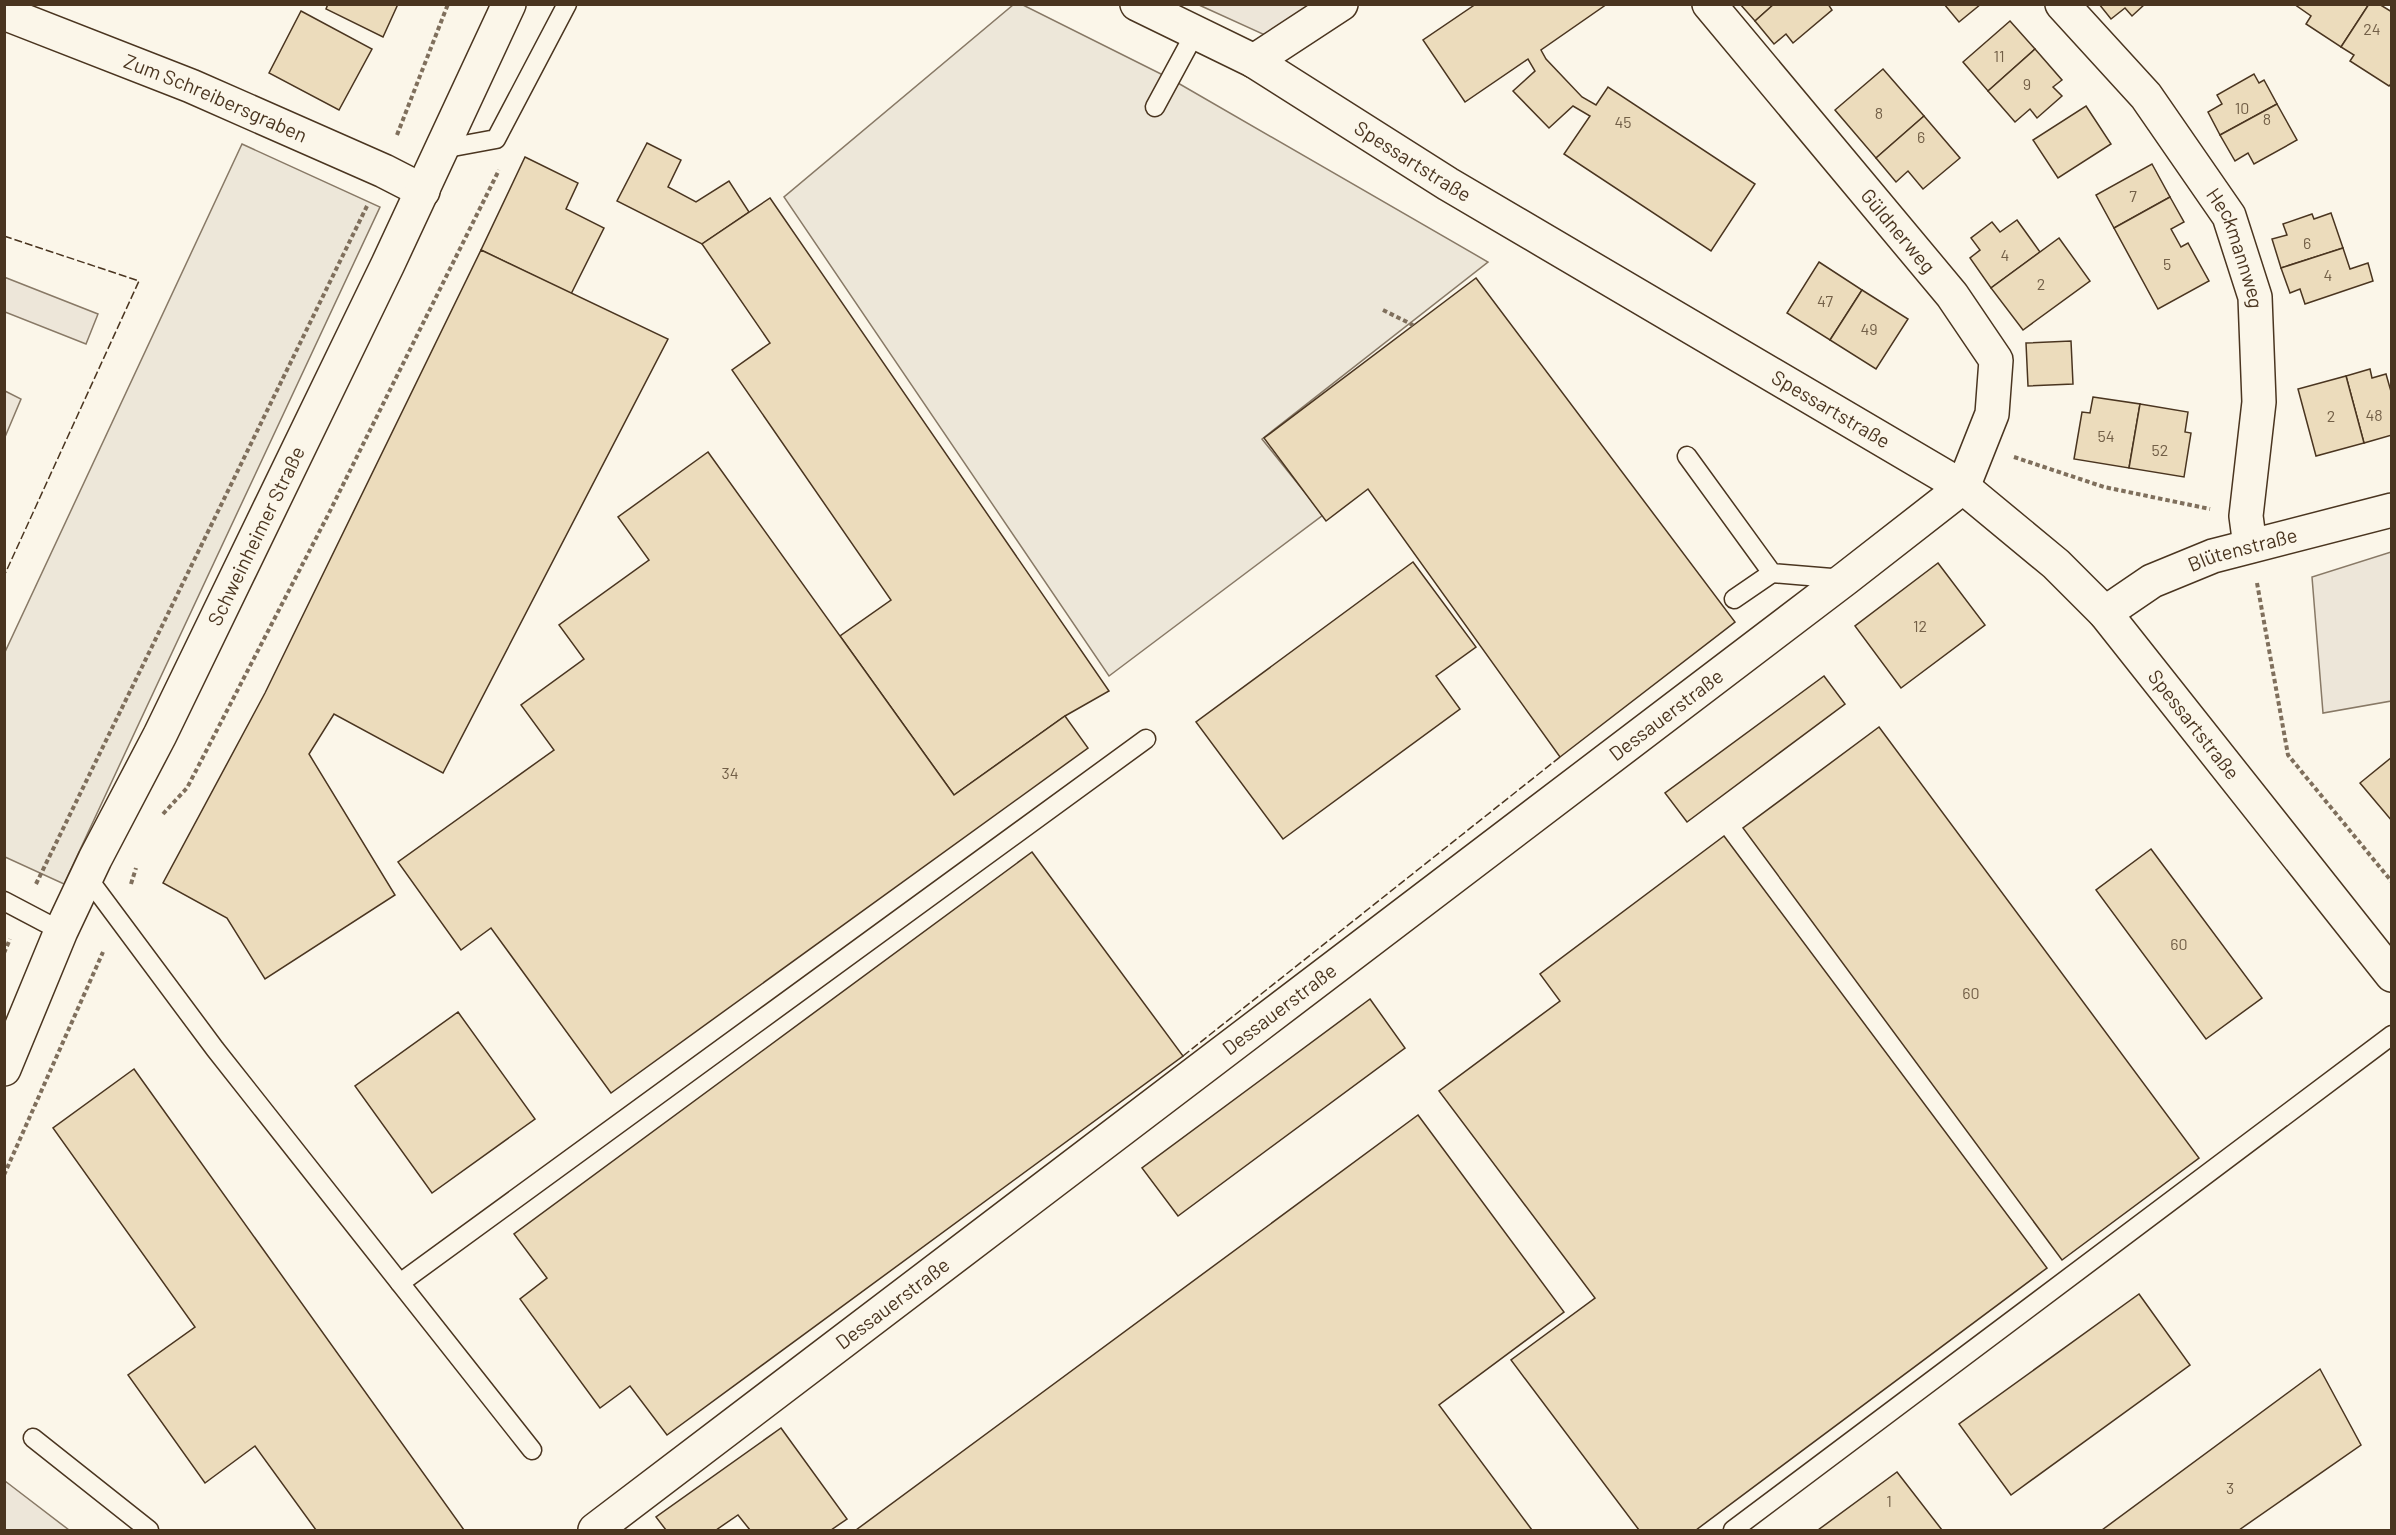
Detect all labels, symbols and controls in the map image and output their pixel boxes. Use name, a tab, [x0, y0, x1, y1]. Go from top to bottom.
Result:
house number: 24	[2363, 19, 2381, 38]
house number: 11	[1993, 46, 2005, 65]
street label: Zum Schreibersgraben	[121, 48, 311, 147]
house number: 9	[2023, 74, 2031, 93]
house number: 10	[2235, 98, 2249, 117]
house number: 8	[1875, 103, 1883, 122]
house number: 8	[2263, 109, 2271, 128]
house number: 45	[1614, 112, 1632, 131]
street label: Spessartstraße	[1350, 115, 1476, 206]
house number: 6	[1917, 127, 1925, 146]
street label: Güldnerweg	[1856, 183, 1941, 278]
street label: Heckmannweg	[2202, 183, 2268, 309]
house number: 7	[2129, 186, 2137, 205]
house number: 6	[2303, 233, 2311, 252]
house number: 4	[2001, 245, 2009, 264]
house number: 5	[2163, 254, 2171, 273]
house number: 4	[2324, 265, 2332, 284]
house number: 2	[2037, 274, 2045, 293]
house number: 47	[1817, 291, 1833, 310]
house number: 49	[1860, 319, 1878, 338]
street label: Spessartstraße	[1768, 364, 1895, 453]
house number: 48	[2365, 405, 2383, 424]
house number: 2	[2327, 406, 2335, 425]
house number: 54	[2097, 426, 2115, 445]
house number: 52	[2152, 440, 2168, 459]
street label: Schweinheimer Straße	[202, 442, 309, 629]
street label: Blütenstraße	[2184, 522, 2300, 576]
house number: 12	[1913, 616, 1927, 635]
street label: Dessauerstraße	[1604, 663, 1727, 765]
street label: Spessartstraße	[2144, 664, 2245, 784]
house number: 34	[721, 763, 739, 782]
house number: 60	[2170, 934, 2188, 953]
street label: Dessauerstraße	[1217, 957, 1341, 1059]
house number: 60	[1962, 983, 1980, 1002]
street label: Dessauerstraße	[830, 1252, 954, 1354]
house number: 3	[2226, 1478, 2234, 1497]
house number: 1	[1886, 1491, 1892, 1510]

